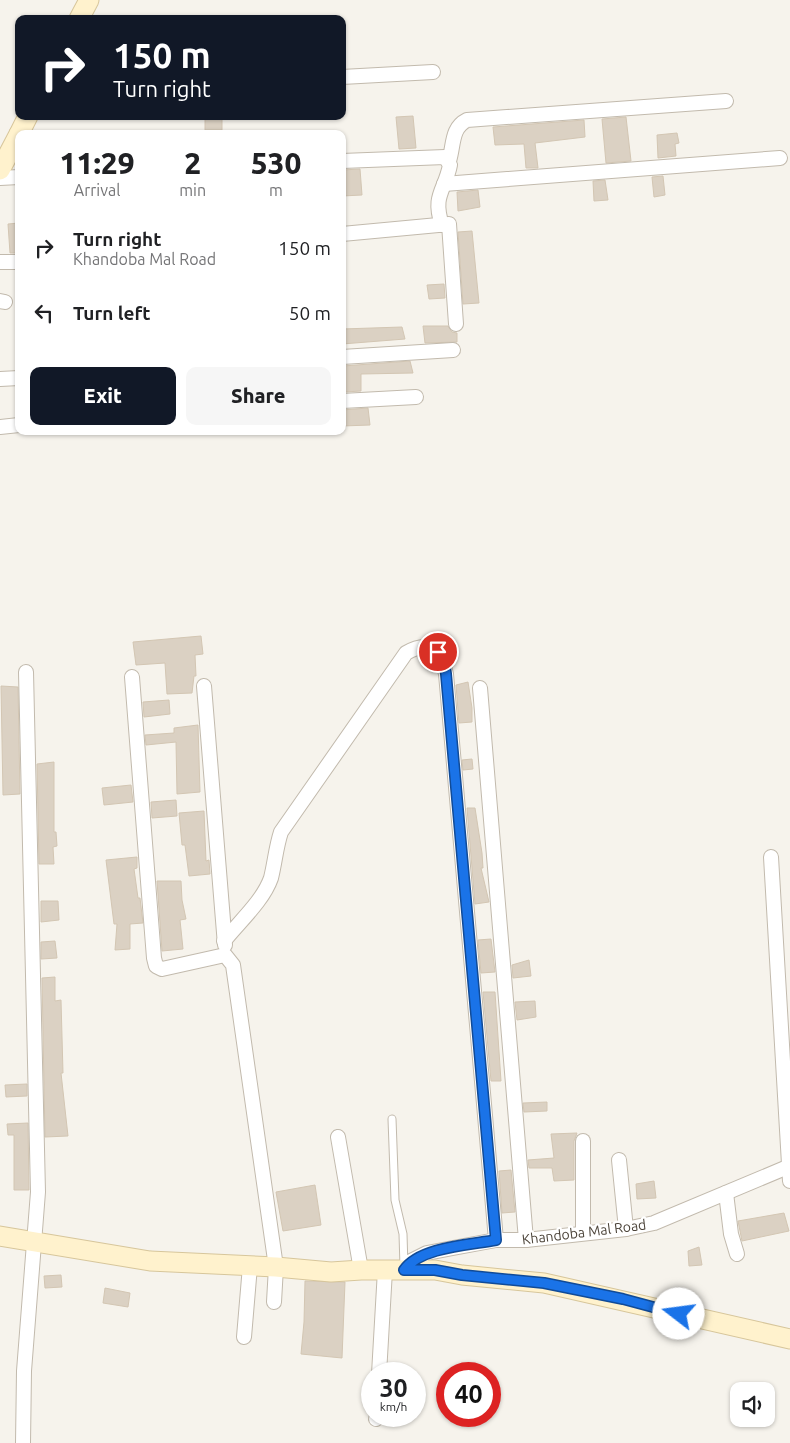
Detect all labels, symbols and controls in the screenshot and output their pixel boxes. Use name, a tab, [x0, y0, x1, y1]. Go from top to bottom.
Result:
icon: right	[30, 35, 95, 100]
text: 150 m	[113, 35, 211, 75]
text: Turn right	[113, 76, 211, 101]
text: 11:29	[60, 146, 135, 180]
text: 2	[184, 146, 201, 180]
text: 530	[251, 146, 301, 180]
text: Arrival	[74, 181, 120, 199]
text: min	[179, 181, 206, 199]
text: m	[269, 181, 283, 199]
text: Turn right	[73, 228, 161, 250]
icon: right	[30, 234, 58, 262]
text: 150 m	[278, 237, 331, 259]
text: Khandoba Mal Road	[73, 250, 216, 268]
icon: left	[30, 299, 58, 327]
text: Turn left	[73, 302, 151, 324]
text: 50 m	[289, 302, 331, 324]
button: Exit	[30, 367, 176, 425]
button: Share	[186, 367, 331, 425]
pin	[417, 631, 459, 673]
icon: arrive	[424, 638, 452, 666]
street label: Khandoba Mal Road	[521, 1216, 647, 1248]
position arrow	[652, 1287, 704, 1339]
speed limit sign: 40	[436, 1362, 501, 1427]
text: 30	[379, 1374, 408, 1402]
map controls	[730, 1382, 775, 1427]
button: sound	[730, 1382, 775, 1427]
text: km/h	[380, 1400, 407, 1413]

